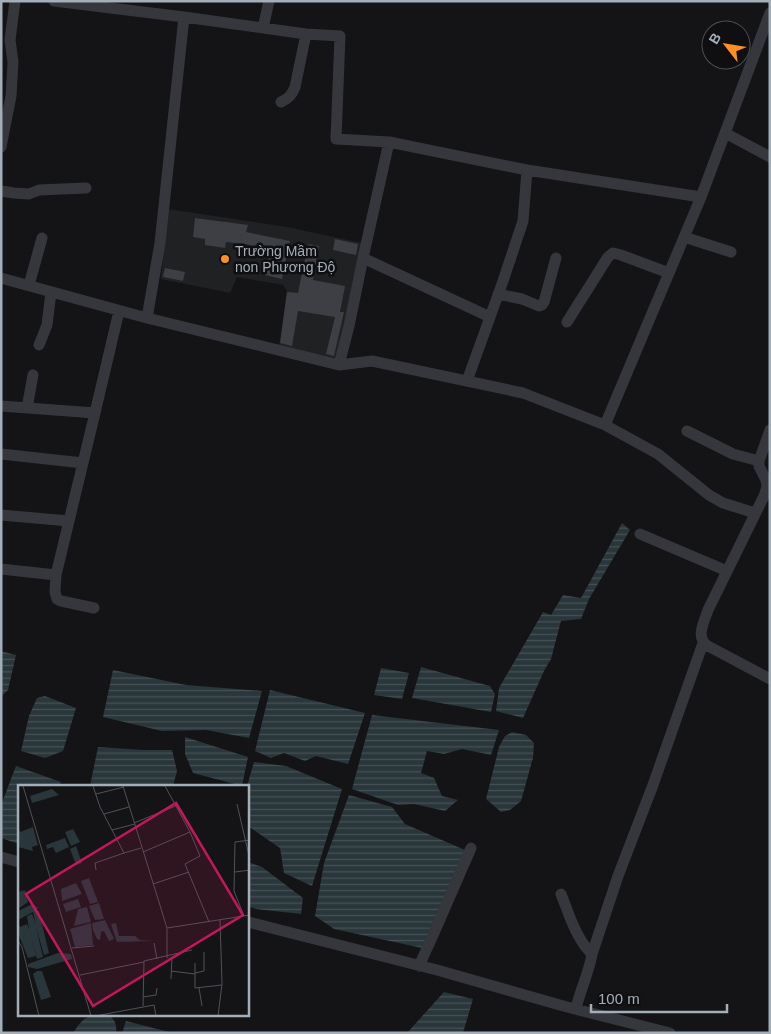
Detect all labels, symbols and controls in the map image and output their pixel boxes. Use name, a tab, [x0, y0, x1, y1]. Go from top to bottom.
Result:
north arrow	[701, 20, 751, 70]
text: B	[705, 30, 724, 47]
place label: Trường Mầm non Phương Độ	[235, 243, 335, 275]
marker: Trường Mầm non Phương Độ	[219, 253, 231, 265]
inset map	[18, 785, 249, 1016]
scale bar	[591, 982, 727, 1014]
text: 100 m	[598, 990, 640, 1007]

